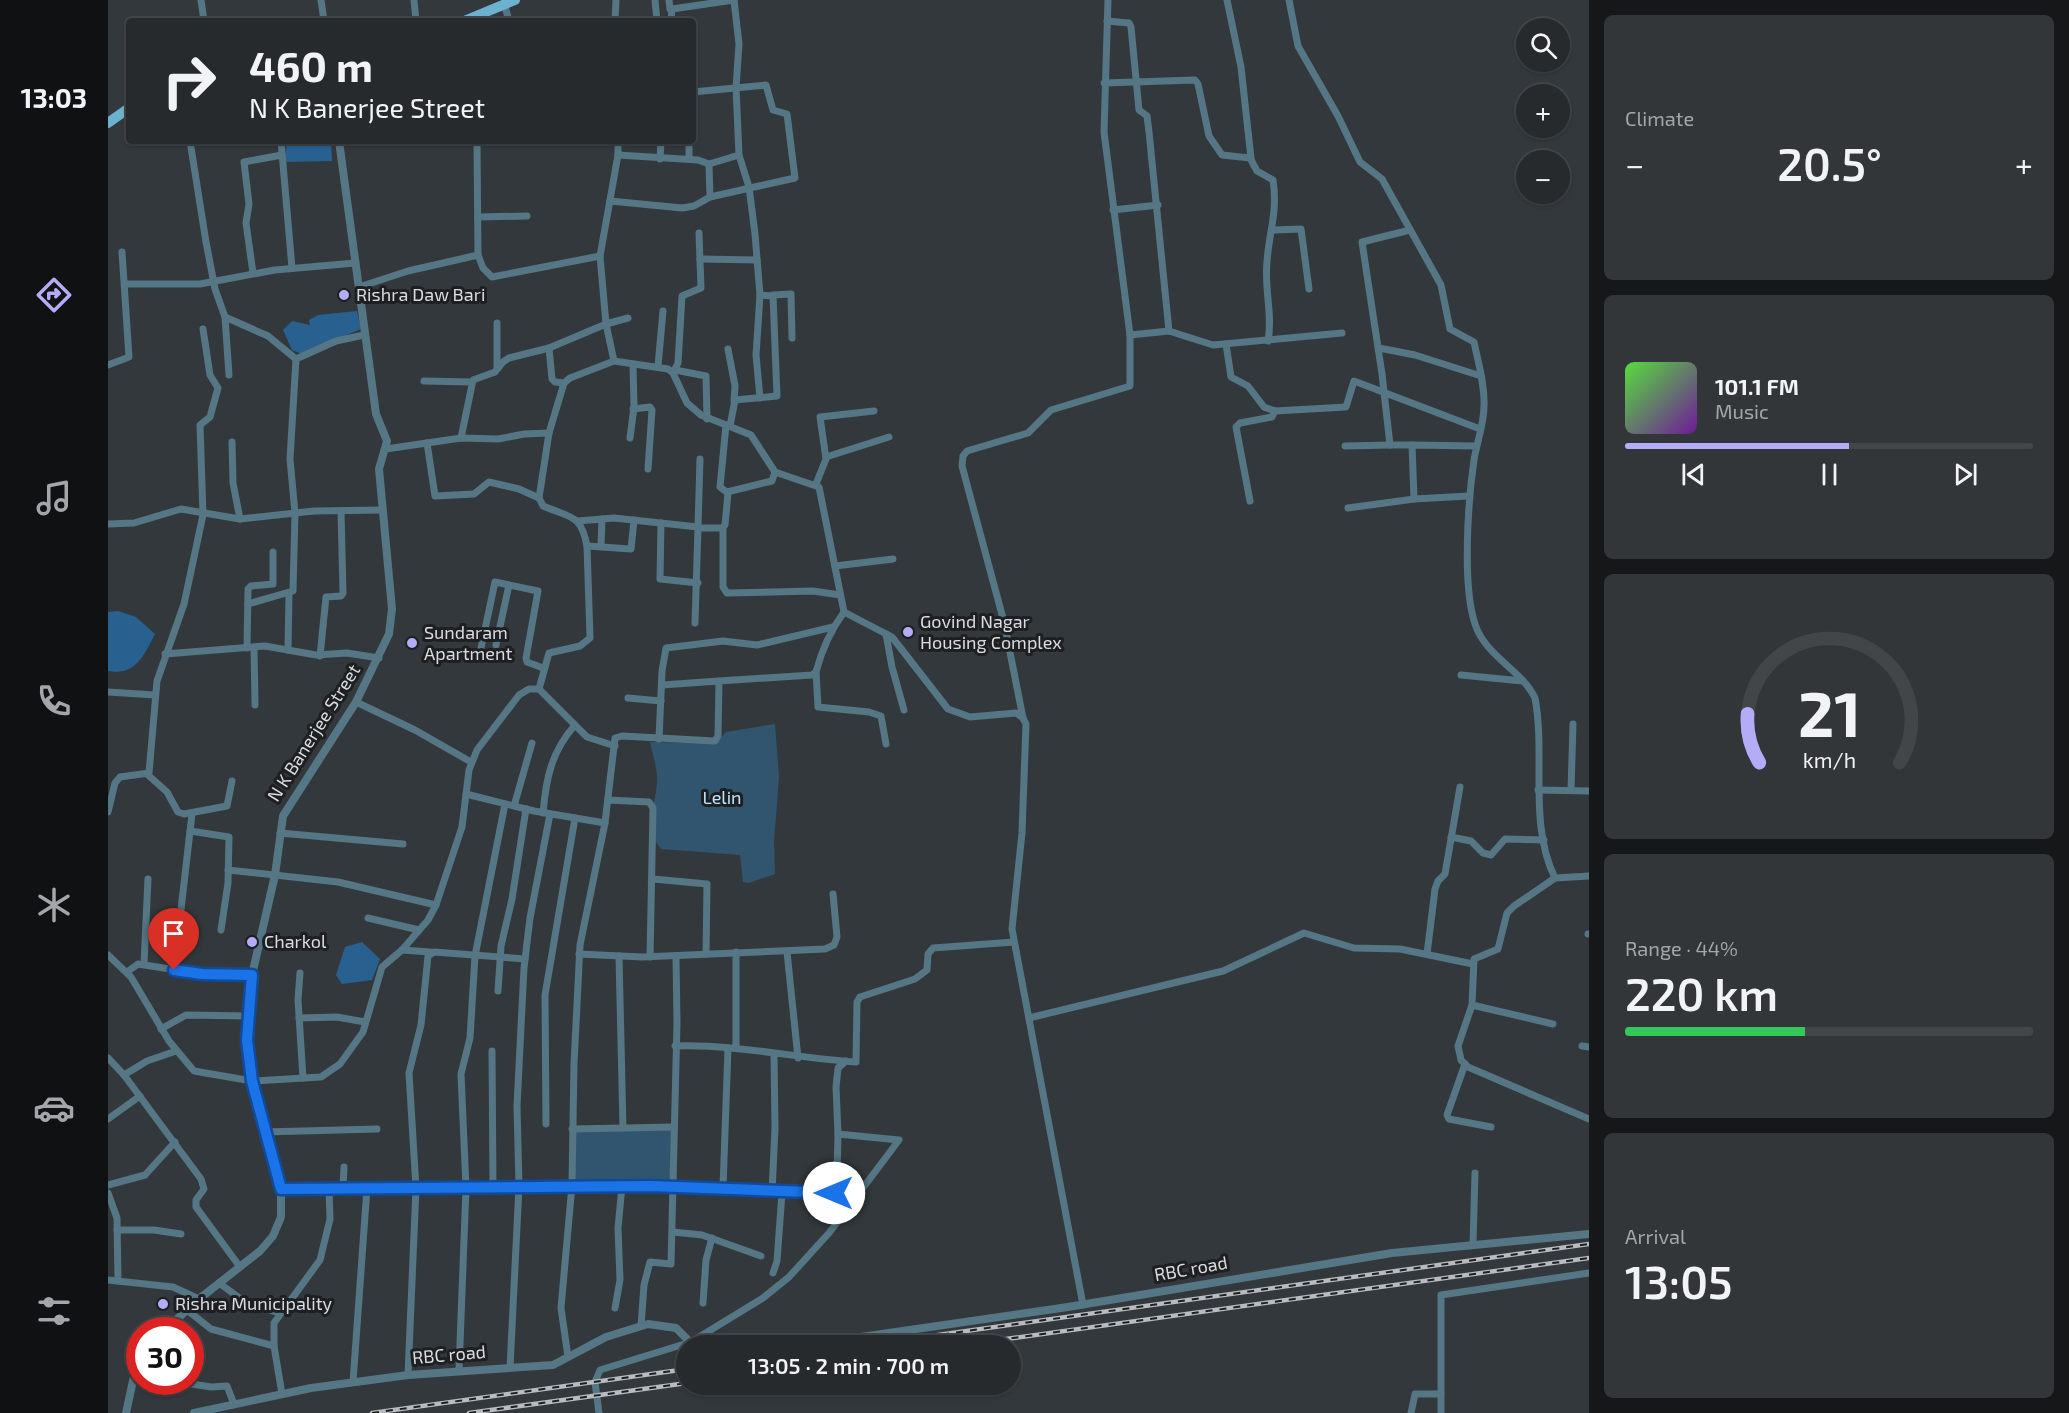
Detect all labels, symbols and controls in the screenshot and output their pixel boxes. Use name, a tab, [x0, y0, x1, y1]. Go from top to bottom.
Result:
map controls	[1516, 18, 1570, 204]
button: search	[1516, 18, 1570, 72]
text: 460 m	[249, 40, 373, 90]
icon: right	[150, 42, 228, 120]
text: 13:03	[21, 81, 87, 113]
button: +	[1516, 84, 1570, 138]
text: N K Banerjee Street	[249, 91, 485, 123]
text: Climate	[1625, 106, 1694, 130]
text: 20.5°	[1777, 136, 1882, 190]
text: −	[1625, 144, 1644, 184]
text: +	[2015, 144, 2033, 184]
button: −	[1516, 150, 1570, 204]
icon: directions	[33, 274, 75, 316]
place label: Rishra Daw Bari	[356, 283, 485, 305]
marker: Rishra Daw Bari	[337, 288, 351, 302]
text: 101.1 FM	[1715, 373, 1799, 399]
text: Music	[1715, 399, 1769, 423]
icon: previous	[1677, 458, 1710, 491]
icon: pause	[1813, 458, 1846, 491]
icon: next	[1949, 458, 1982, 491]
icon: music	[33, 477, 75, 519]
place label: Govind Nagar Housing Complex	[920, 610, 1062, 653]
place label: Sundaram Apartment	[424, 621, 512, 664]
marker: Govind Nagar Housing Complex	[901, 625, 915, 639]
marker: Sundaram Apartment	[405, 636, 419, 650]
street label: N K Banerjee Street	[262, 660, 364, 805]
text: 21	[1797, 676, 1861, 751]
icon: phone	[33, 680, 75, 722]
text: km/h	[1802, 748, 1856, 773]
park label: Lelin	[702, 786, 742, 808]
icon: climate	[33, 884, 75, 926]
pin	[148, 908, 199, 970]
icon: arrive	[157, 917, 190, 950]
place label: Charkol	[264, 930, 327, 952]
marker: Charkol	[245, 935, 259, 949]
text: Range · 44%	[1625, 936, 1738, 960]
text: 220 km	[1625, 966, 1778, 1020]
icon: car	[33, 1087, 75, 1129]
position arrow	[802, 1161, 866, 1225]
text: Arrival	[1625, 1224, 1686, 1248]
street label: RBC road	[1152, 1251, 1229, 1285]
text: 13:05	[1625, 1254, 1733, 1308]
icon: filters	[33, 1290, 75, 1332]
place label: Rishra Municipality	[175, 1292, 333, 1314]
marker: Rishra Municipality	[156, 1297, 170, 1311]
speed limit sign: 30	[126, 1317, 204, 1395]
street label: RBC road	[411, 1340, 487, 1368]
text: 13:05 · 2 min · 700 m	[748, 1352, 949, 1378]

